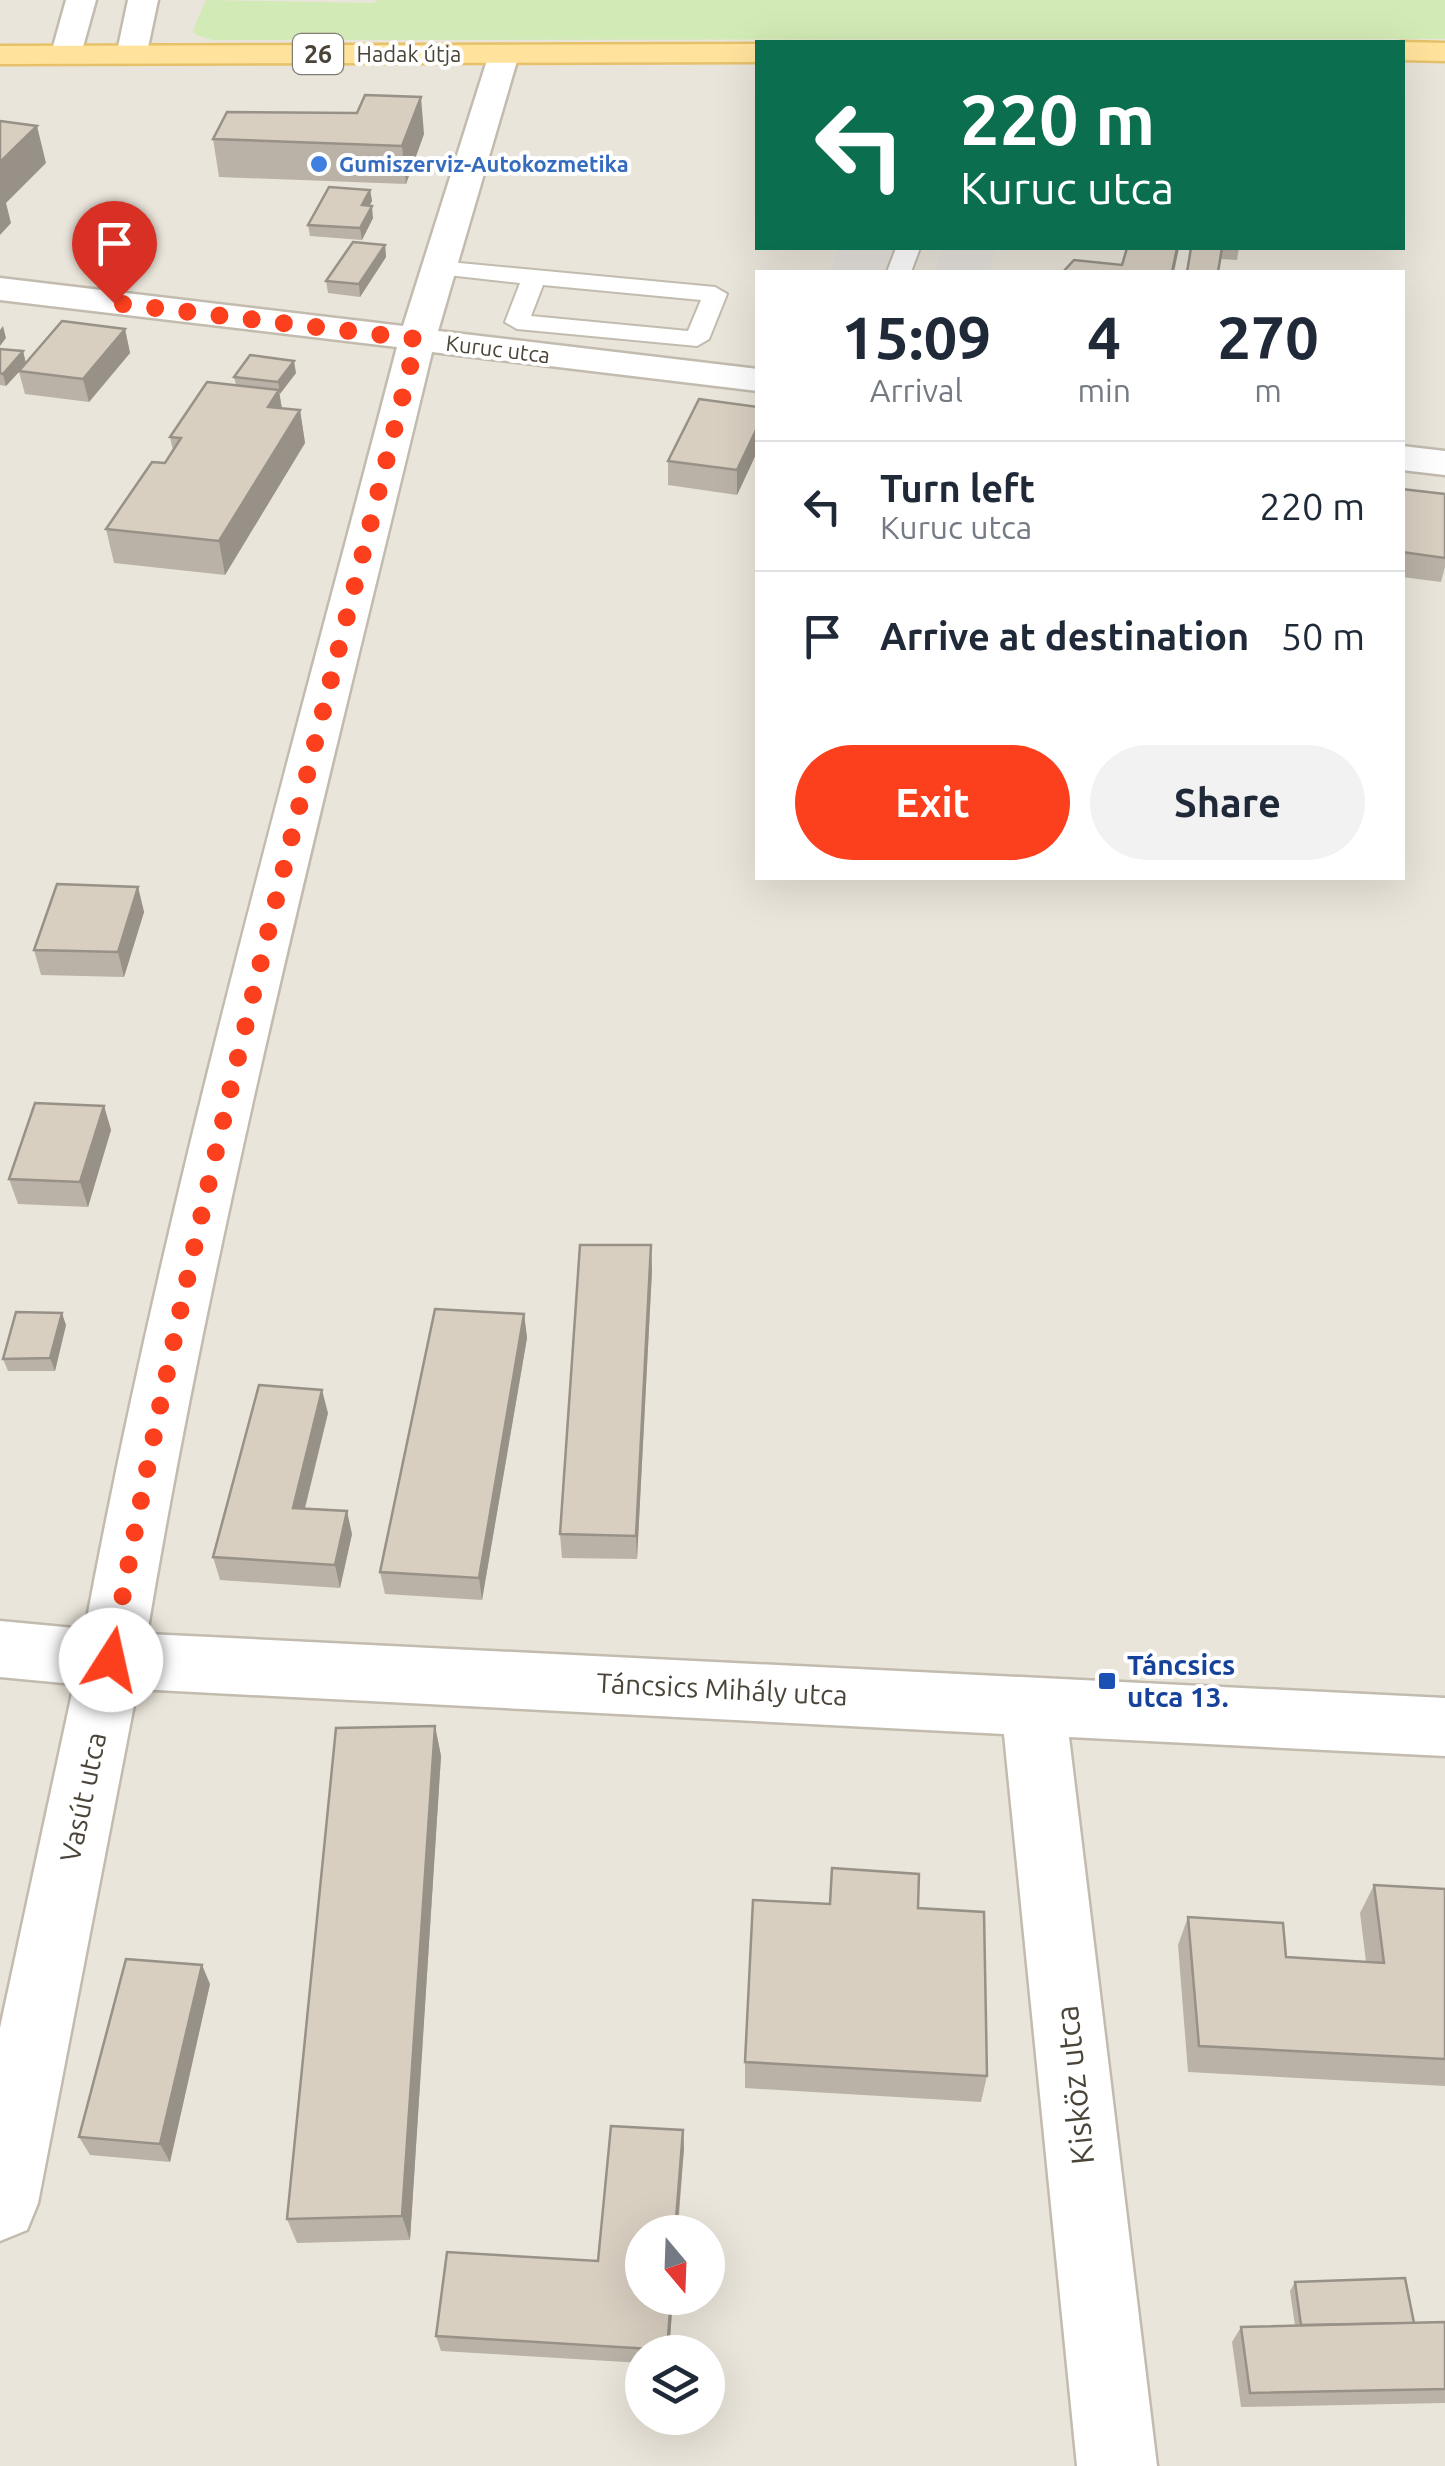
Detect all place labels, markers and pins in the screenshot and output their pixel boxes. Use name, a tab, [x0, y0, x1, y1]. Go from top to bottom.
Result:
place label: Gumiszerviz-Autokozmetika	[339, 151, 629, 176]
marker: Gumiszerviz-Autokozmetika	[308, 153, 330, 175]
pin	[72, 201, 157, 304]
place label: Táncsics utca 13.	[1127, 1649, 1235, 1712]
marker: Táncsics utca 13.	[1096, 1670, 1118, 1692]

